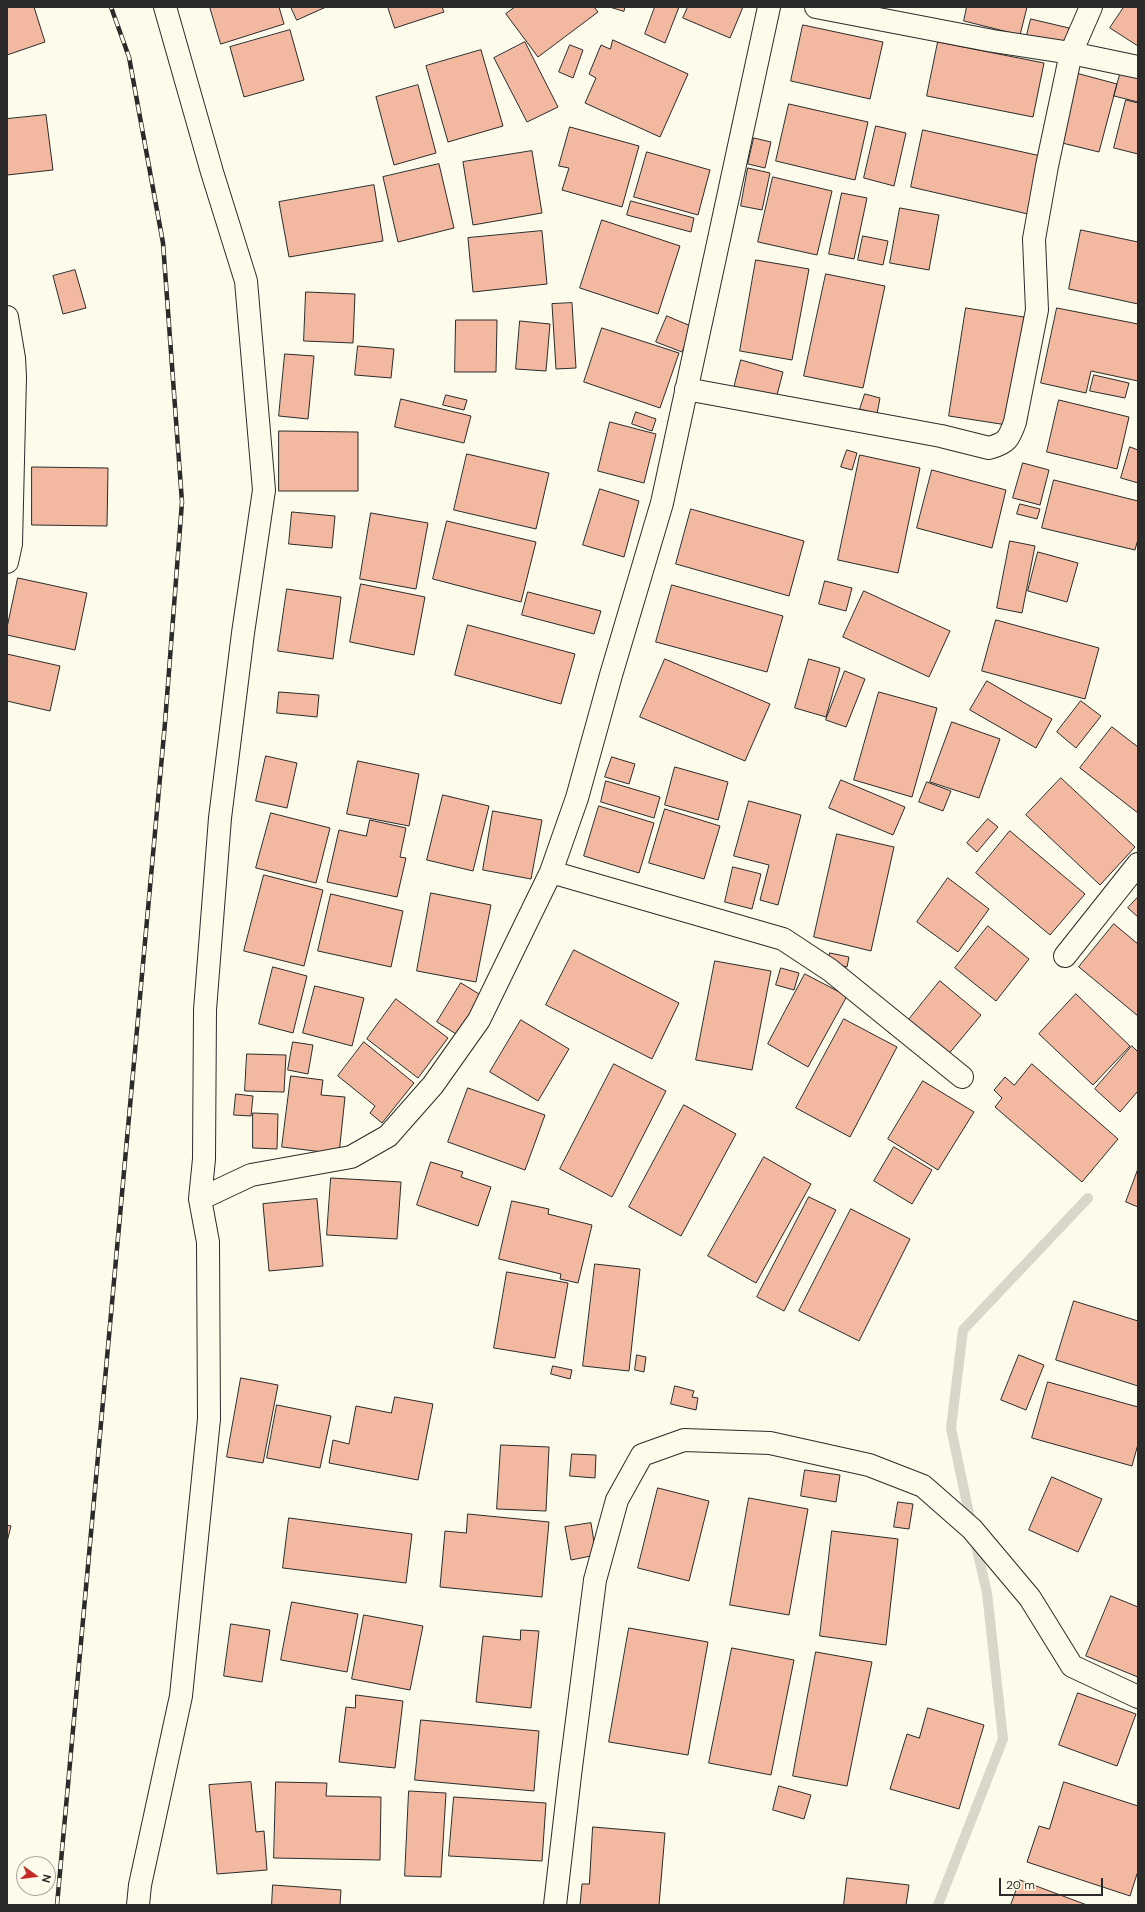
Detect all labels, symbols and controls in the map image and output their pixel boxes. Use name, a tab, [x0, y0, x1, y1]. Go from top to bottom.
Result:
north arrow	[16, 1856, 56, 1896]
scale bar	[1001, 1870, 1105, 1896]
text: N	[39, 1873, 54, 1884]
text: 20 m	[1006, 1877, 1035, 1893]

